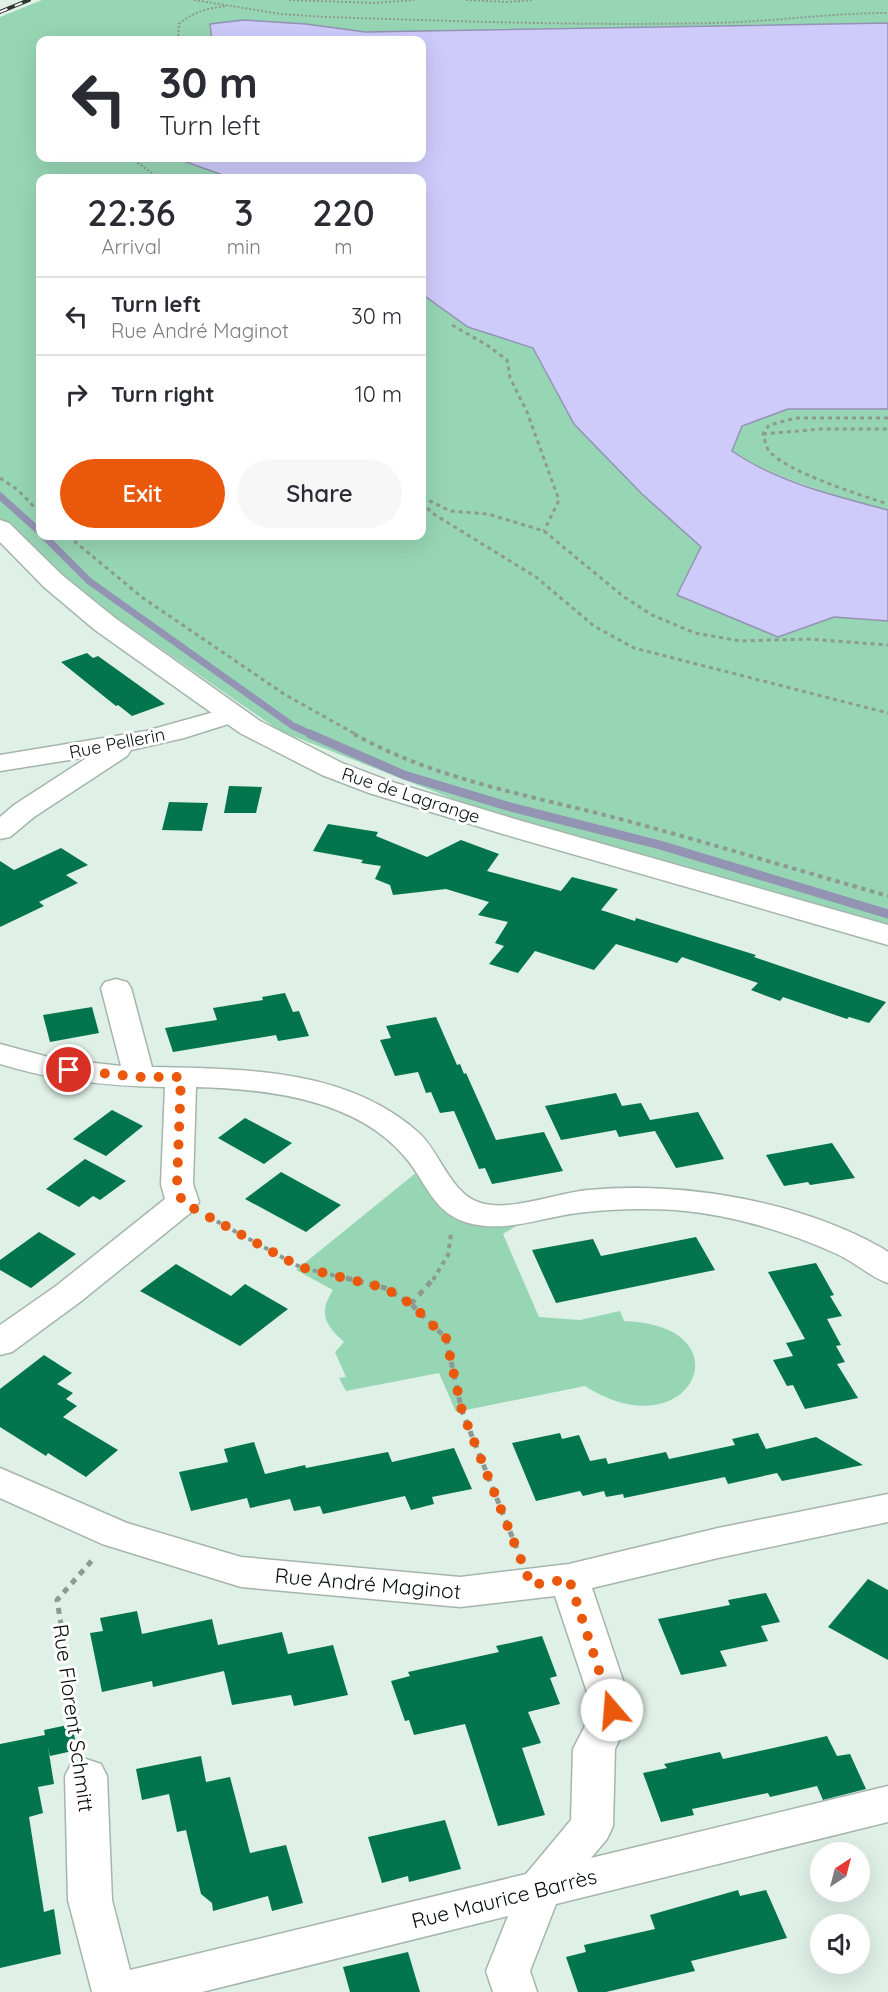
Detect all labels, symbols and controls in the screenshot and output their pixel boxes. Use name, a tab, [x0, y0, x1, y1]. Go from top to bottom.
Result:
text: 30 m	[159, 56, 258, 109]
icon: left	[60, 60, 138, 138]
text: Turn left	[159, 108, 261, 142]
text: 22:36	[87, 190, 176, 235]
text: 3	[234, 190, 253, 235]
text: 220	[312, 190, 375, 235]
text: Arrival	[101, 234, 161, 259]
text: min	[227, 234, 261, 259]
text: m	[334, 234, 353, 259]
text: Turn left	[111, 290, 201, 318]
icon: left	[60, 300, 93, 333]
text: 30 m	[351, 302, 402, 330]
text: Rue André Maginot	[111, 318, 289, 343]
icon: right	[60, 378, 93, 411]
text: Turn right	[111, 380, 215, 408]
text: 10 m	[355, 380, 402, 408]
button: Exit	[60, 459, 225, 528]
button: Share	[237, 459, 402, 528]
street label: Rue Pellerin	[67, 722, 167, 764]
street label: Rue de Lagrange	[339, 762, 483, 828]
pin	[43, 1044, 94, 1095]
icon: arrive	[52, 1053, 85, 1086]
street label: Rue André Maginot	[274, 1562, 462, 1604]
street label: Rue Florent Schmitt	[48, 1622, 100, 1814]
position arrow	[580, 1678, 644, 1742]
north arrow	[810, 1842, 870, 1902]
map controls	[810, 1842, 870, 1974]
street label: Rue Maurice Barrès	[409, 1862, 599, 1934]
button: sound	[810, 1914, 870, 1974]

